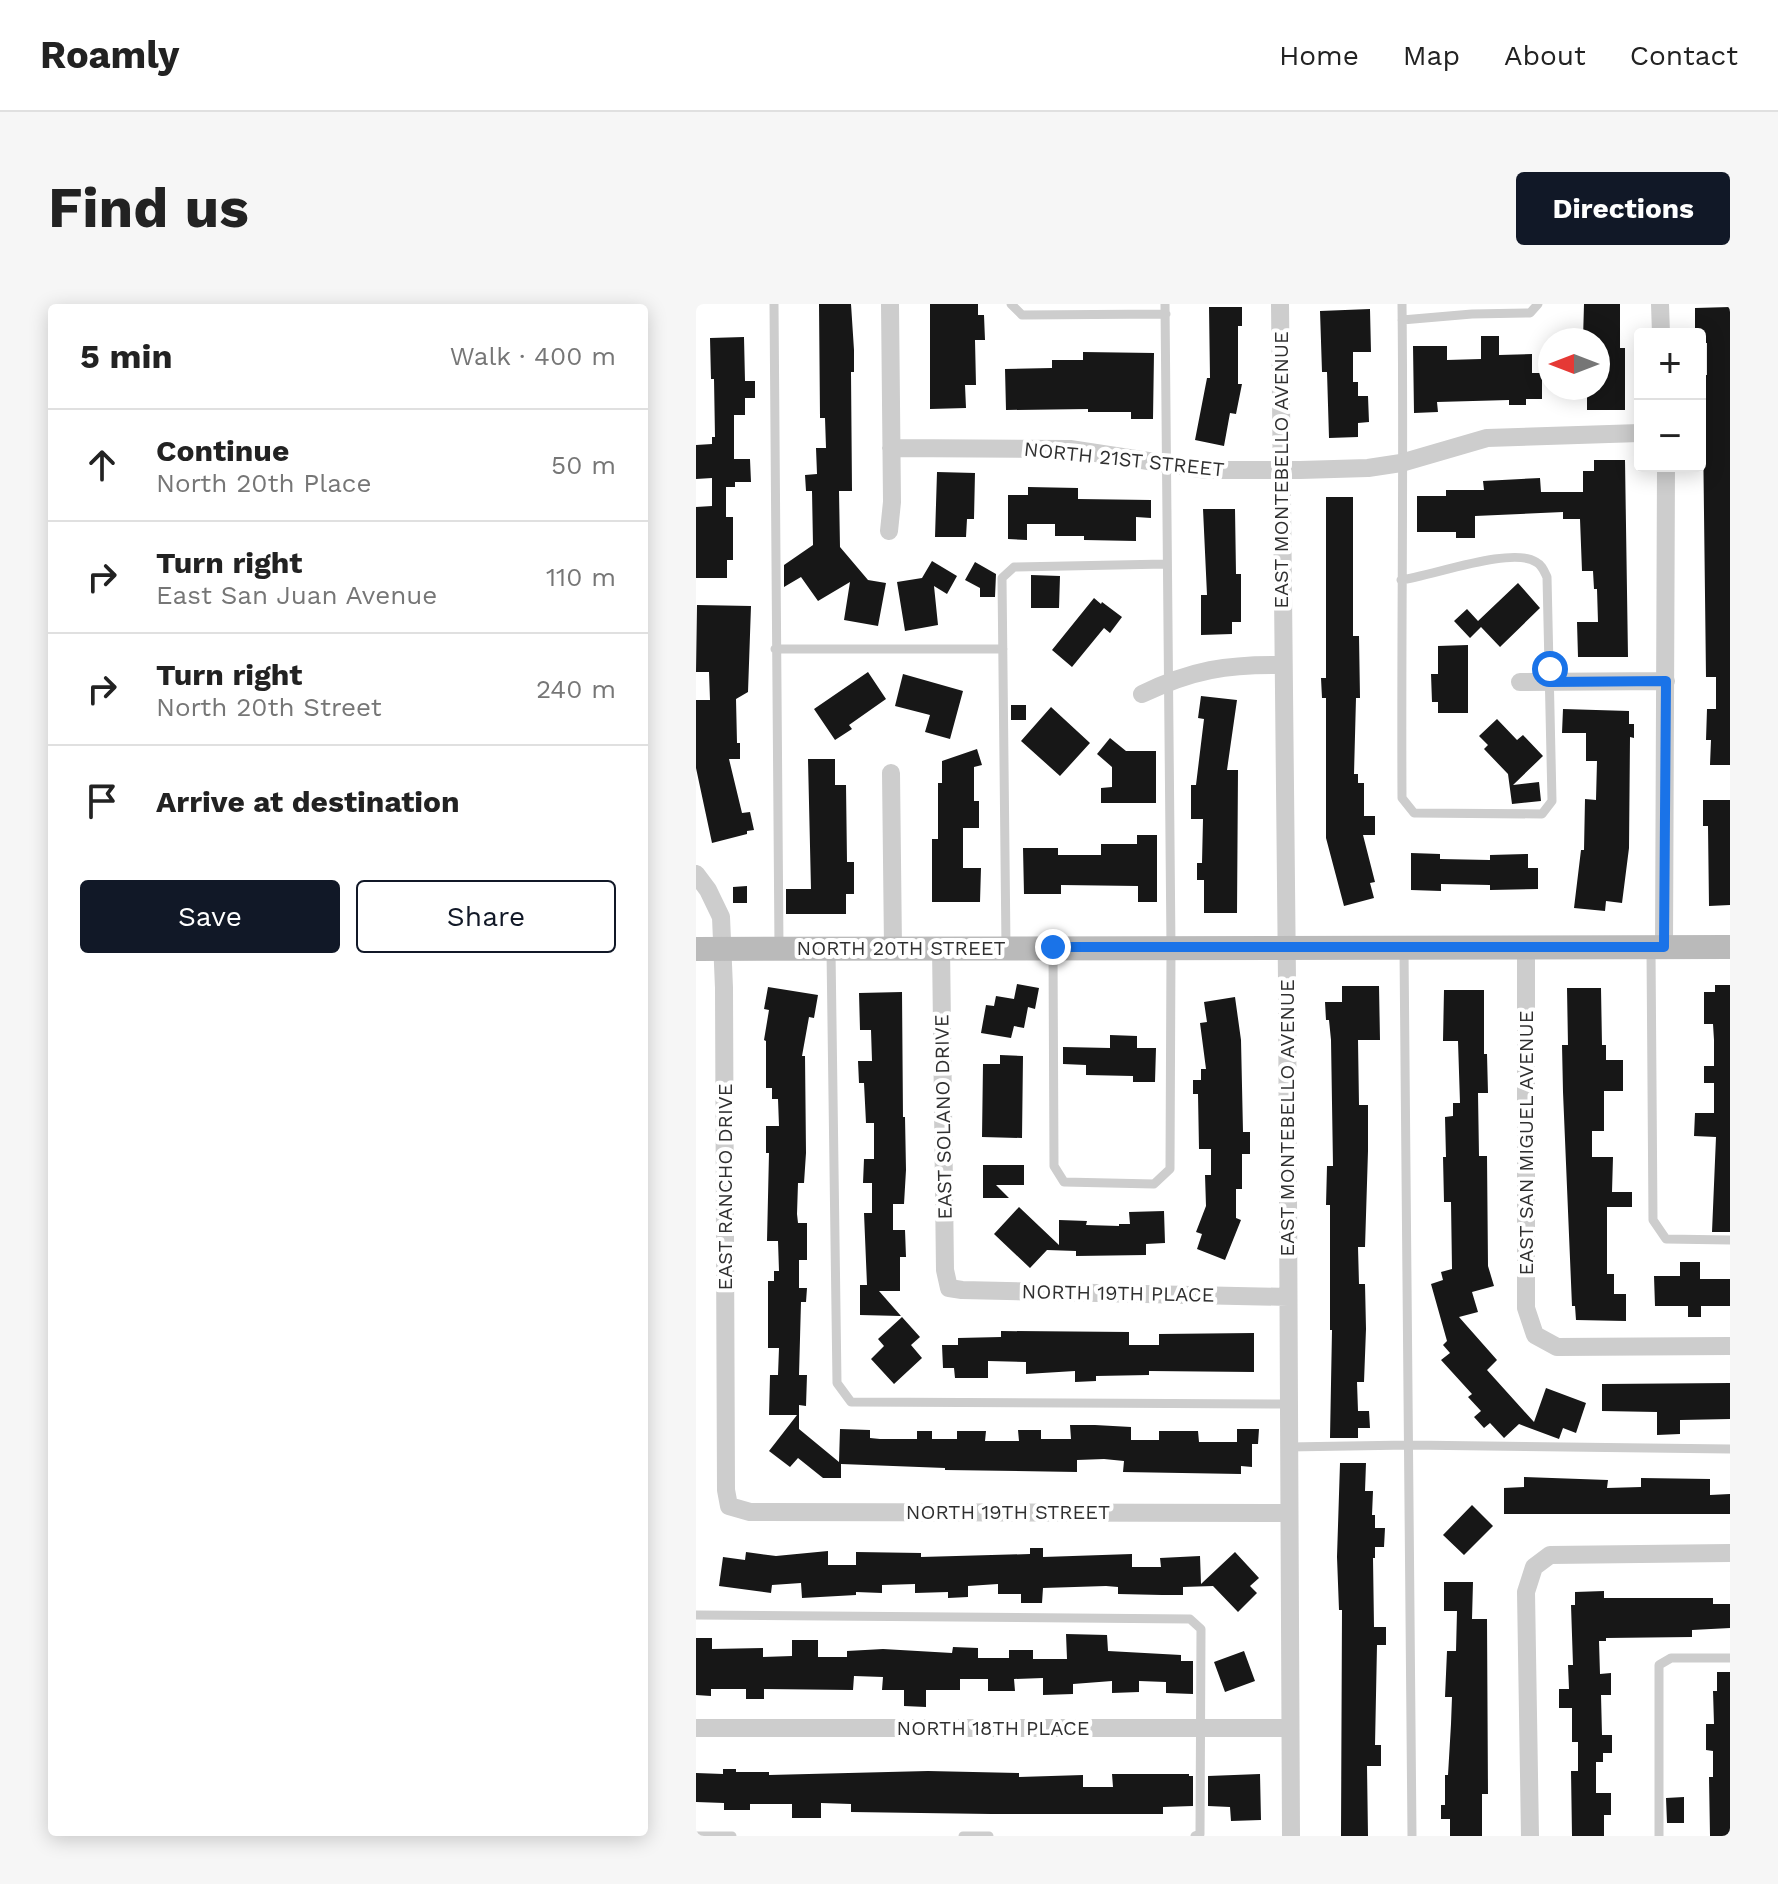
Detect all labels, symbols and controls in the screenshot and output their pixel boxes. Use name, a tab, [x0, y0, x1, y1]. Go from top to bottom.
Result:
text: Roamly	[40, 33, 179, 77]
text: Home	[1279, 39, 1359, 72]
text: Map	[1403, 39, 1460, 72]
text: About	[1504, 39, 1586, 72]
text: Contact	[1630, 39, 1738, 72]
button: Directions	[1516, 172, 1730, 245]
text: Find us	[48, 175, 249, 241]
north arrow	[1538, 328, 1610, 400]
map controls	[1634, 328, 1706, 472]
button: +	[1634, 328, 1706, 400]
street label: EAST MONTEBELLO AVENUE	[1269, 331, 1293, 609]
text: 5 min	[80, 336, 173, 376]
text: Walk · 400 m	[450, 341, 616, 371]
button: −	[1634, 400, 1706, 472]
text: Continue	[156, 433, 289, 468]
street label: NORTH 21ST STREET	[1023, 437, 1225, 481]
icon: ahead	[80, 443, 124, 487]
text: 50 m	[551, 450, 616, 480]
text: North 20th Place	[156, 468, 371, 498]
text: Turn right	[156, 545, 302, 580]
icon: right	[80, 555, 124, 599]
text: 110 m	[546, 562, 616, 592]
text: East San Juan Avenue	[156, 580, 437, 610]
route start	[1532, 651, 1568, 687]
text: Turn right	[156, 657, 302, 692]
icon: right	[80, 667, 124, 711]
text: 240 m	[536, 674, 616, 704]
text: North 20th Street	[156, 692, 382, 722]
icon: arrive	[80, 779, 124, 823]
text: Arrive at destination	[156, 784, 460, 819]
button: Save	[80, 880, 340, 953]
button: Share	[356, 880, 616, 953]
route end	[1035, 929, 1071, 965]
street label: NORTH 20TH STREET	[797, 936, 1006, 960]
street label: EAST MONTEBELLO AVENUE	[1275, 979, 1299, 1257]
street label: EAST SAN MIGUEL AVENUE	[1514, 1011, 1538, 1275]
street label: EAST SOLANO DRIVE	[929, 1014, 957, 1220]
street label: EAST RANCHO DRIVE	[713, 1083, 737, 1291]
street label: NORTH 19TH PLACE	[1022, 1279, 1214, 1307]
street label: NORTH 19TH STREET	[906, 1500, 1110, 1524]
street label: NORTH 18TH PLACE	[897, 1716, 1089, 1740]

